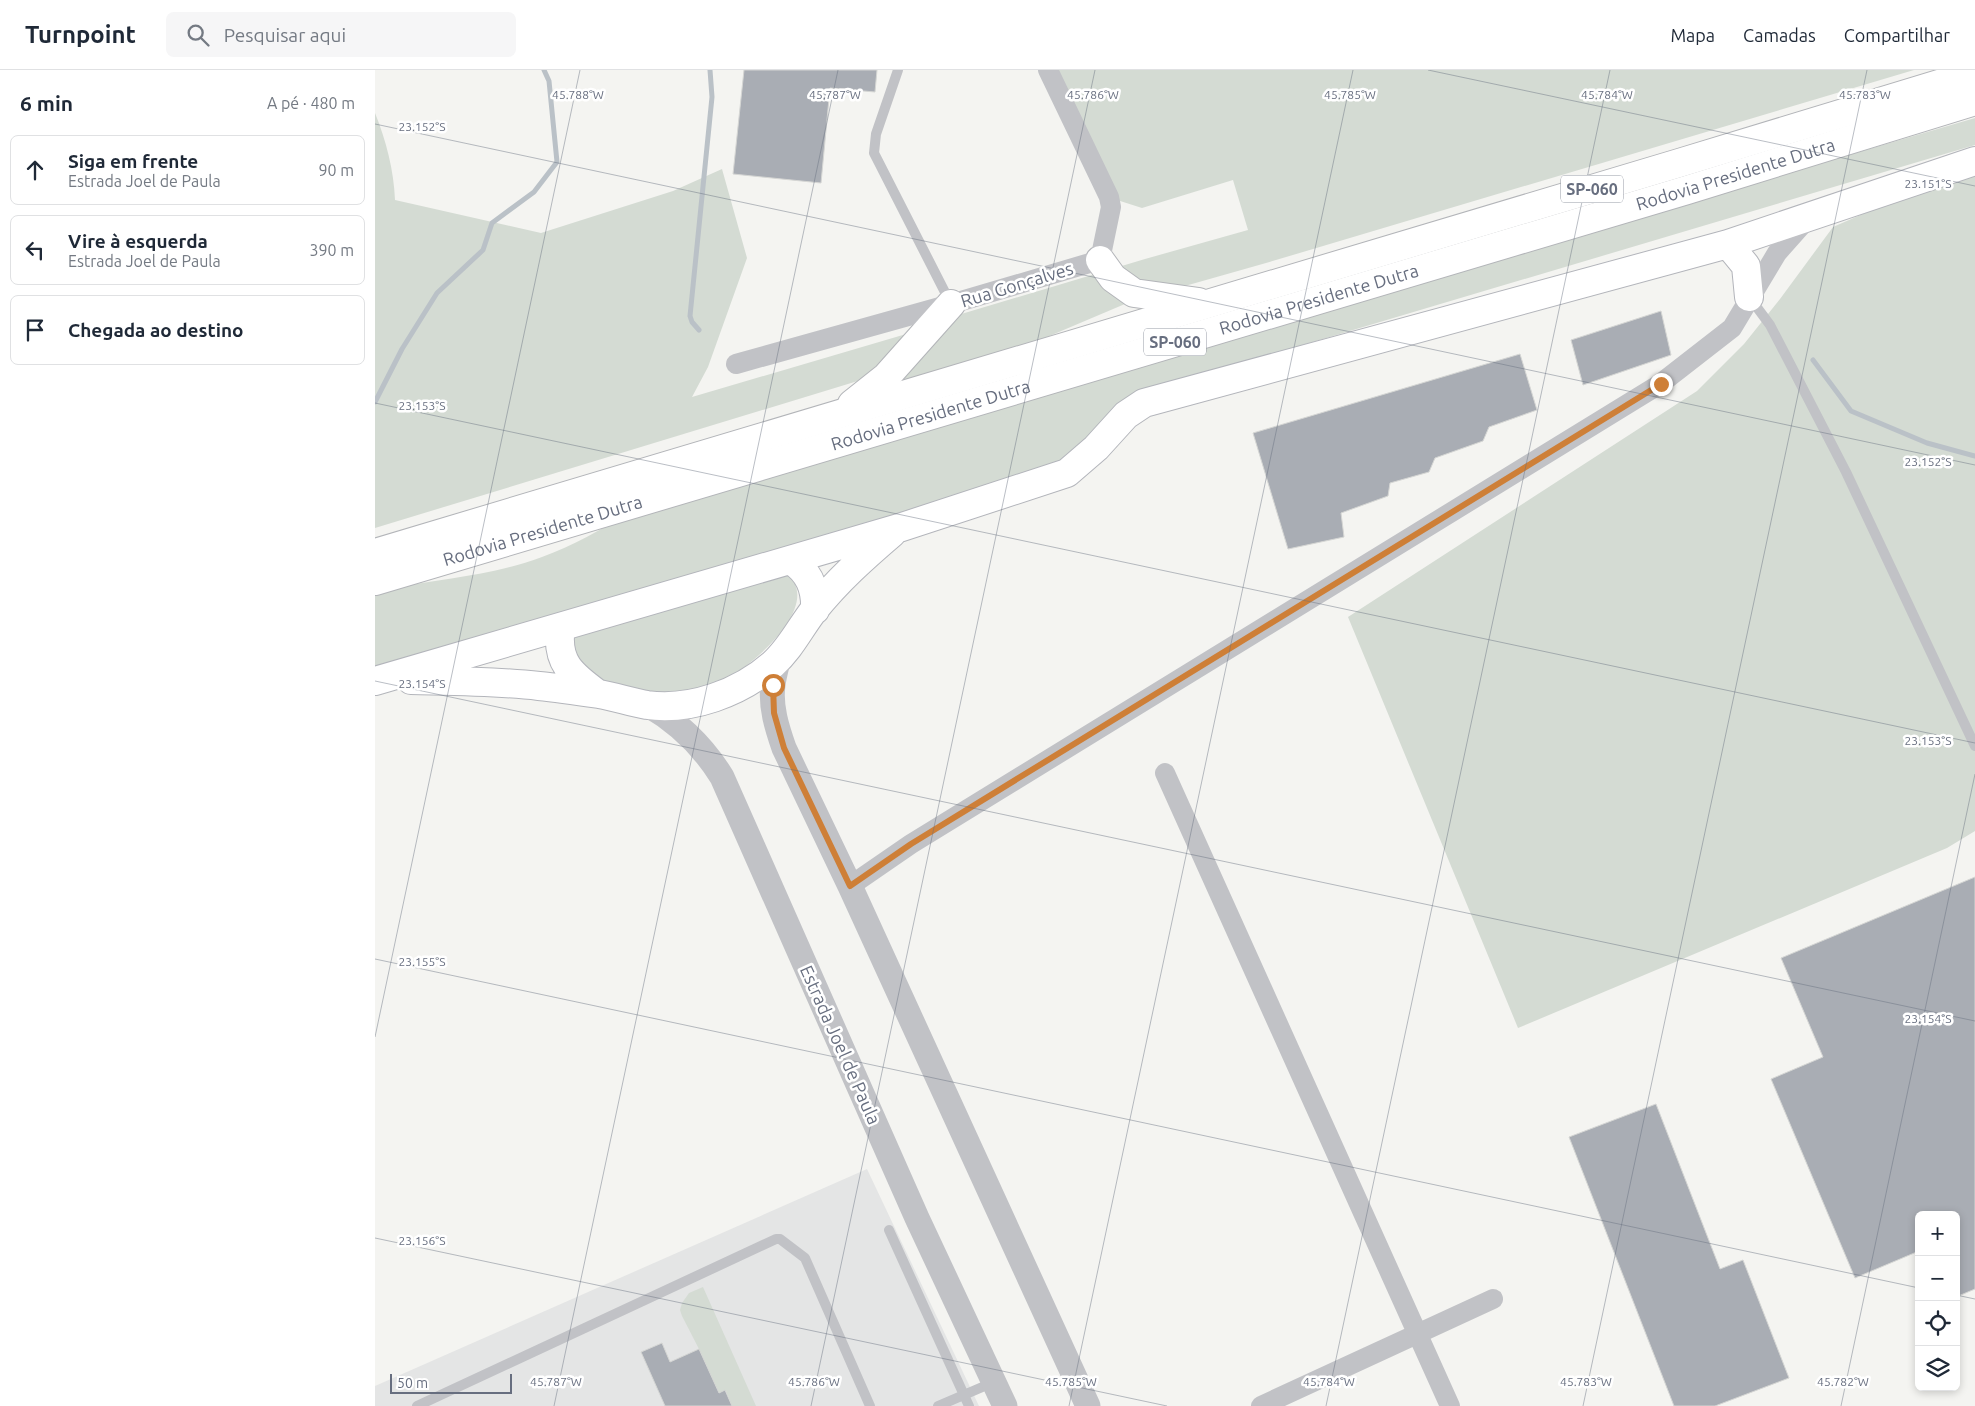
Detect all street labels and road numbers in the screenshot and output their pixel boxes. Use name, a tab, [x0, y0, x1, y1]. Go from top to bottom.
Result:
street label: Rodovia Presidente Dutra	[1634, 134, 1837, 214]
road number: SP-060	[1561, 176, 1623, 202]
street label: Rua Gonçalves	[958, 257, 1075, 311]
street label: Rodovia Presidente Dutra	[1217, 260, 1421, 338]
road number: SP-060	[1144, 328, 1206, 356]
street label: Rodovia Presidente Dutra	[828, 375, 1033, 454]
street label: Rodovia Presidente Dutra	[440, 491, 644, 569]
street label: Estrada Joel de Paula	[797, 962, 885, 1127]

